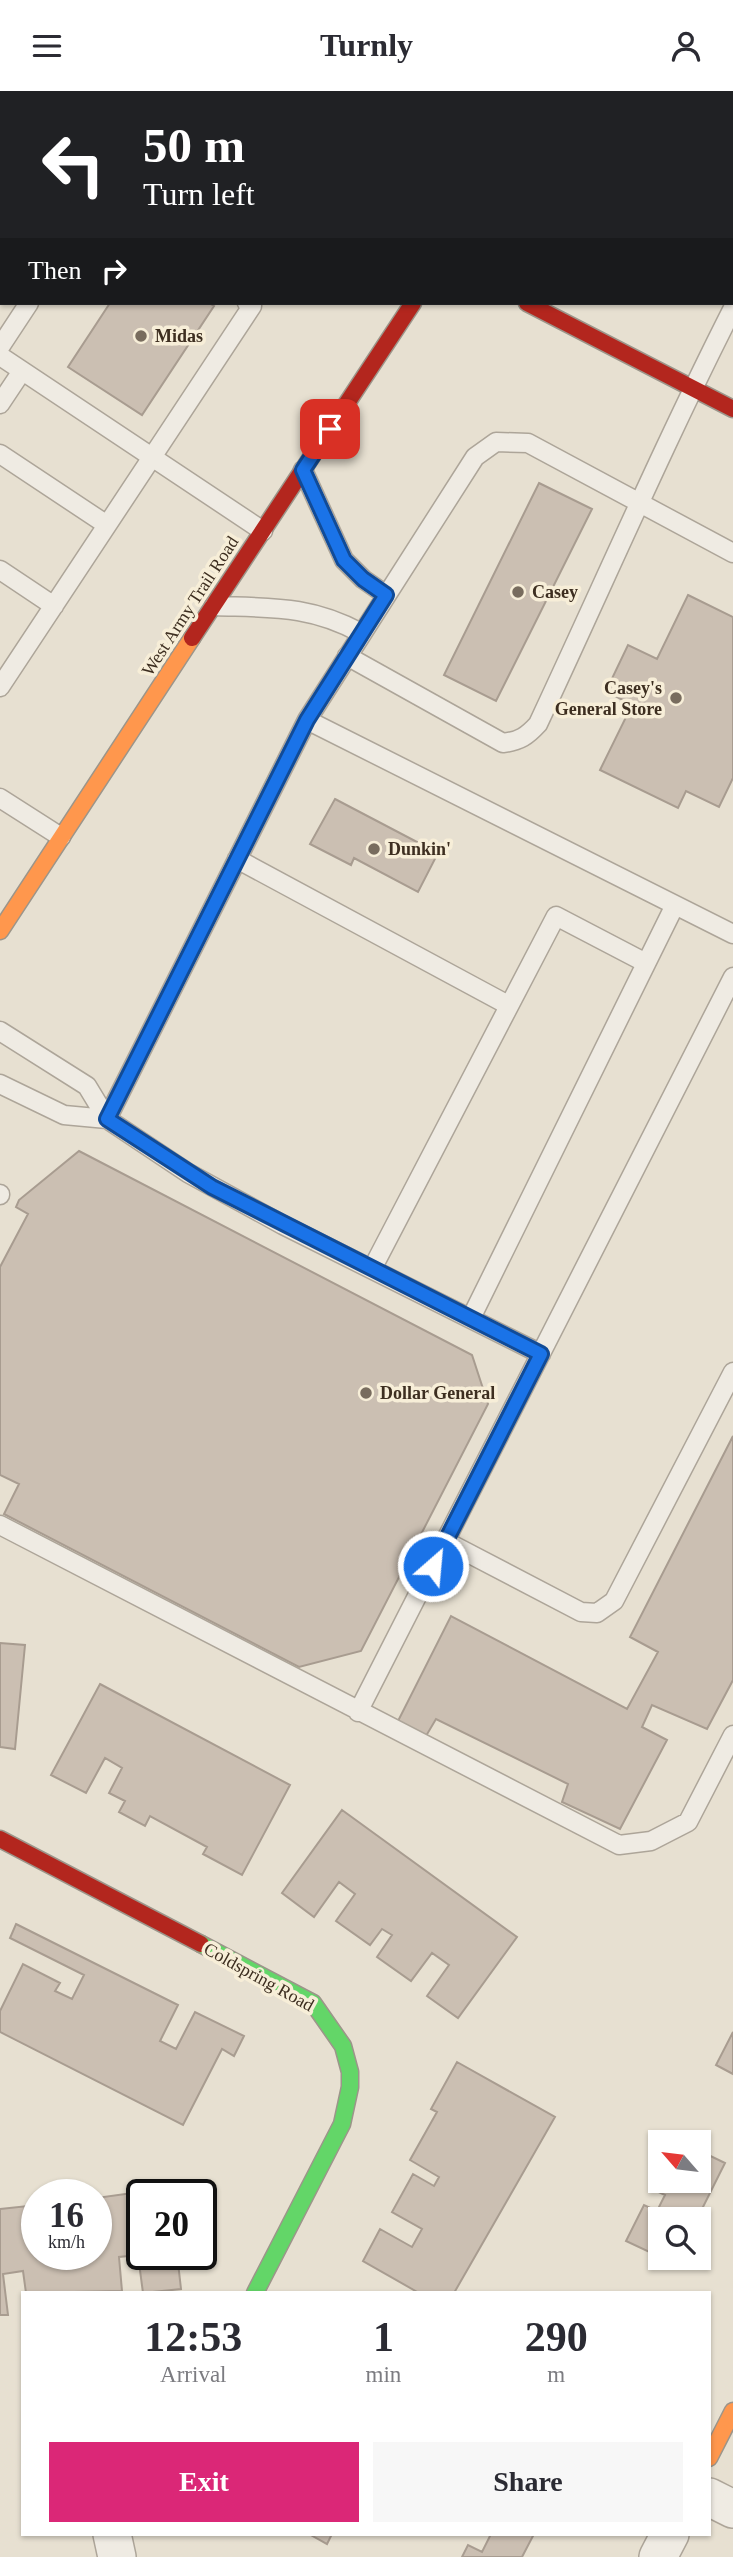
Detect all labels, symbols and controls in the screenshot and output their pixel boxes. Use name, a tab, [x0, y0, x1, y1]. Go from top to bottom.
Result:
icon: menu	[28, 27, 66, 65]
text: Turnly	[320, 27, 413, 63]
icon: person	[667, 27, 705, 65]
text: 50 m	[143, 118, 245, 173]
icon: left	[28, 119, 119, 210]
text: Turn left	[143, 176, 255, 212]
icon: right	[95, 252, 133, 290]
text: Then	[28, 256, 81, 285]
place label: Midas	[155, 326, 203, 346]
marker: Midas	[133, 328, 149, 344]
pin	[300, 399, 360, 459]
icon: arrive	[311, 410, 349, 448]
street label: West Army Trail Road	[137, 533, 243, 679]
place label: Casey	[532, 582, 578, 602]
marker: Casey	[510, 584, 526, 600]
place label: Casey's General Store	[555, 678, 662, 719]
marker: Casey's General Store	[668, 690, 684, 706]
place label: Dunkin'	[388, 839, 451, 859]
marker: Dunkin'	[366, 841, 382, 857]
place label: Dollar General	[380, 1383, 495, 1403]
marker: Dollar General	[358, 1385, 374, 1401]
position arrow	[396, 1529, 470, 1603]
street label: Coldspring Road	[201, 1939, 317, 2015]
north arrow	[648, 2130, 710, 2193]
map controls	[648, 2130, 711, 2270]
speed limit sign: 20	[126, 2179, 217, 2270]
text: 16	[49, 2196, 84, 2235]
button: search	[648, 2207, 711, 2270]
text: km/h	[48, 2232, 85, 2252]
text: 12:53	[144, 2314, 242, 2360]
text: 1	[373, 2314, 394, 2360]
text: 290	[525, 2314, 588, 2360]
text: Arrival	[160, 2362, 227, 2387]
text: min	[366, 2362, 401, 2387]
text: m	[547, 2362, 565, 2387]
button: Exit	[49, 2442, 359, 2522]
button: Share	[373, 2442, 683, 2522]

